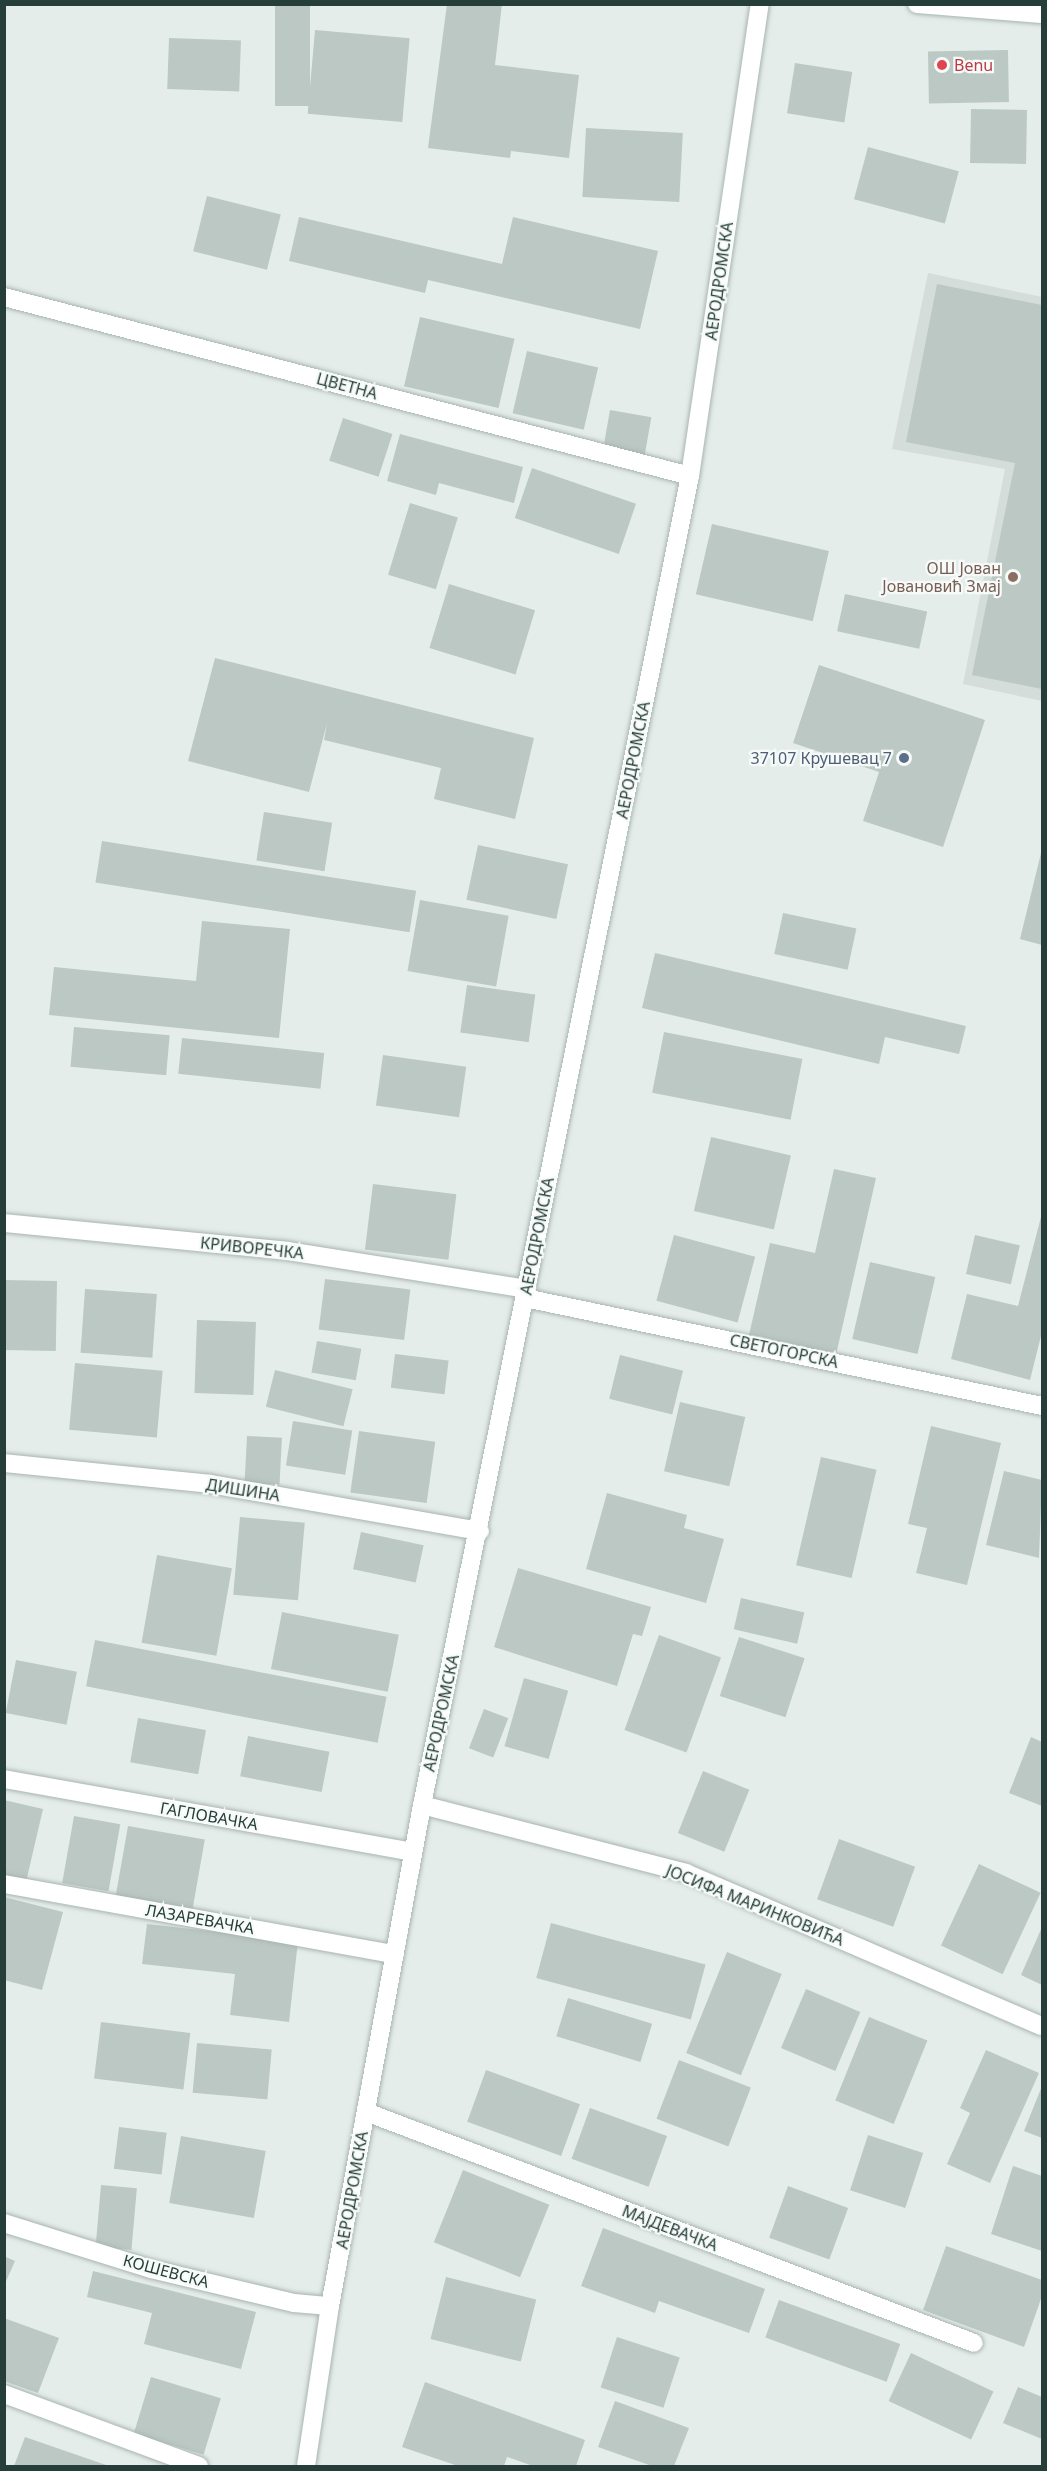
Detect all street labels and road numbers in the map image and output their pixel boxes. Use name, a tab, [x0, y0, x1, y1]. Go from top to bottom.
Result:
street label: АЕРОДРОМСКА	[701, 221, 737, 341]
street label: ЦВЕТНА	[315, 369, 379, 403]
street label: АЕРОДРОМСКА	[612, 700, 654, 820]
street label: АЕРОДРОМСКА	[516, 1176, 558, 1296]
street label: КРИВОРЕЧКА	[199, 1233, 305, 1263]
street label: СВЕТОГОРСКА	[728, 1330, 840, 1372]
street label: ДИШИНА	[205, 1475, 281, 1505]
street label: АЕРОДРОМСКА	[419, 1653, 463, 1773]
street label: ГАГЛОВАЧКА	[159, 1798, 259, 1834]
street label: ЈОСИФА МАРИНКОВИЋА	[663, 1860, 847, 1950]
street label: ЛАЗАРЕВАЧКА	[144, 1900, 256, 1938]
street label: АЕРОДРОМСКА	[332, 2130, 372, 2250]
street label: МАЈДЕВАЧКА	[619, 2201, 721, 2255]
street label: КОШЕВСКА	[121, 2250, 211, 2292]

